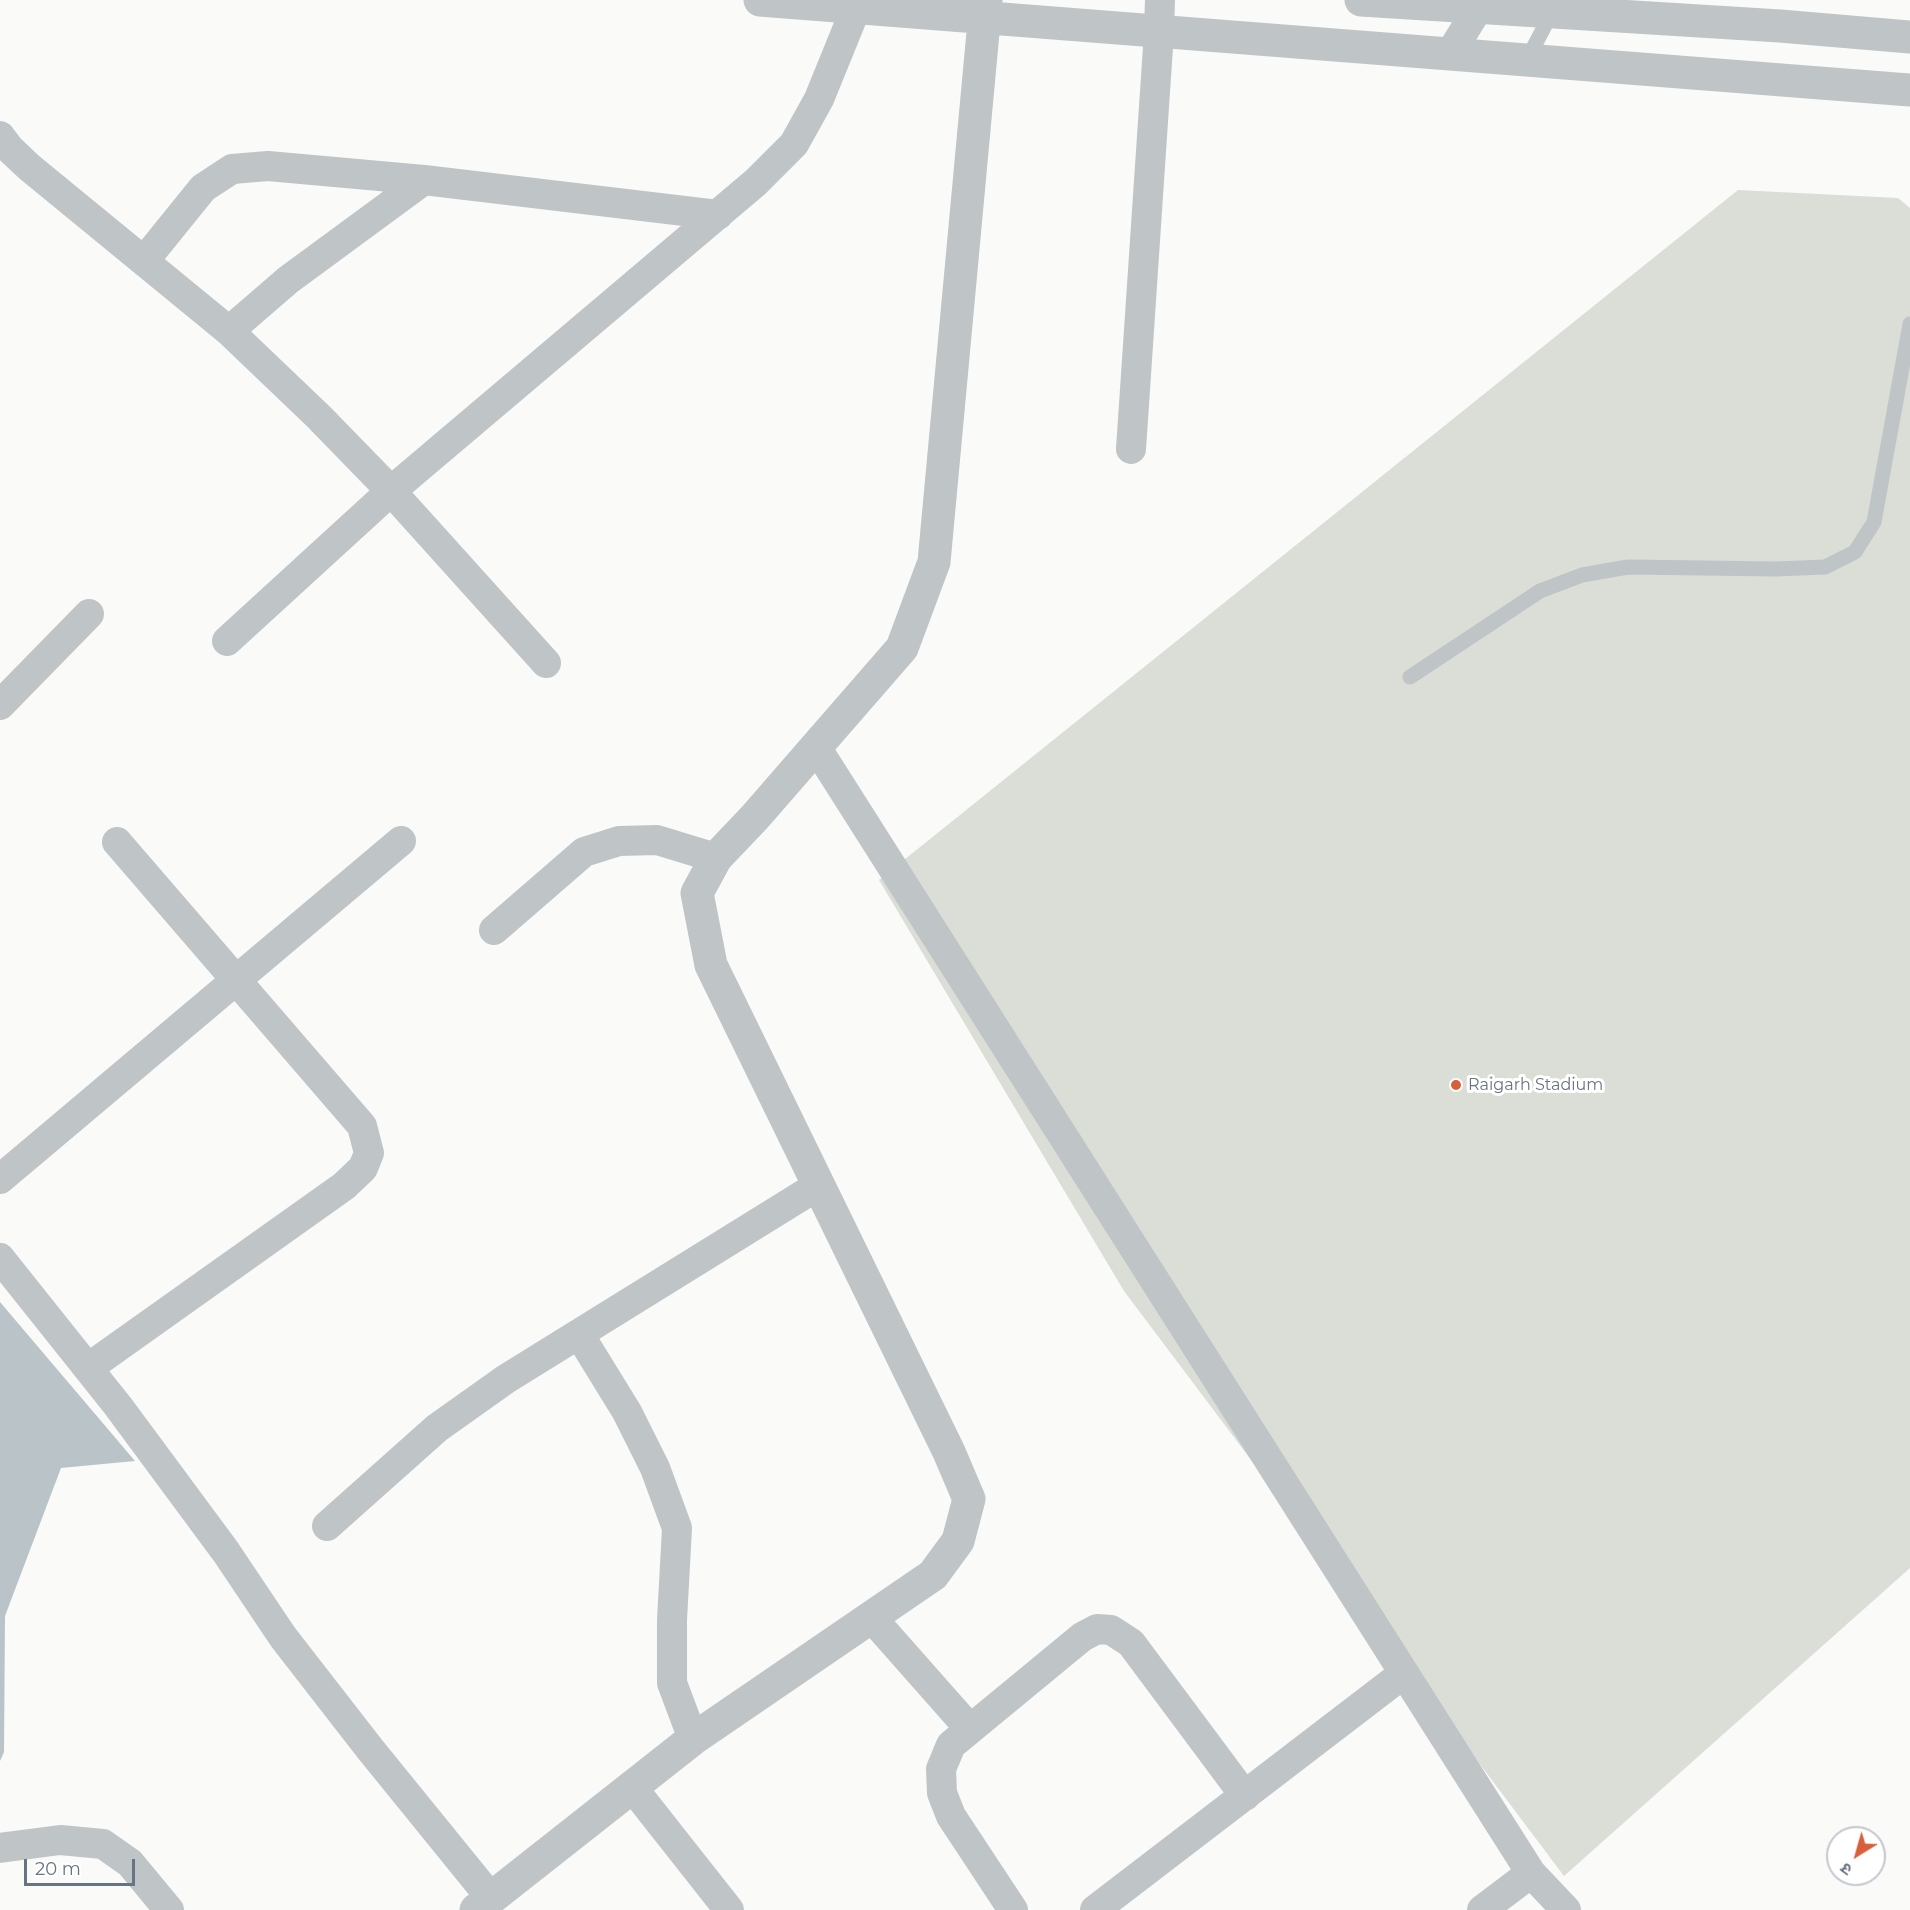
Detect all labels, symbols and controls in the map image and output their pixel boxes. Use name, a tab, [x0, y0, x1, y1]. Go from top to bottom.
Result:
place label: Raigarh Stadium	[1468, 1075, 1603, 1095]
marker: Raigarh Stadium	[1449, 1078, 1463, 1092]
north arrow	[1826, 1826, 1886, 1886]
scale bar	[27, 1847, 138, 1885]
text: 20 m	[35, 1858, 81, 1880]
text: उ	[1837, 1859, 1856, 1880]

